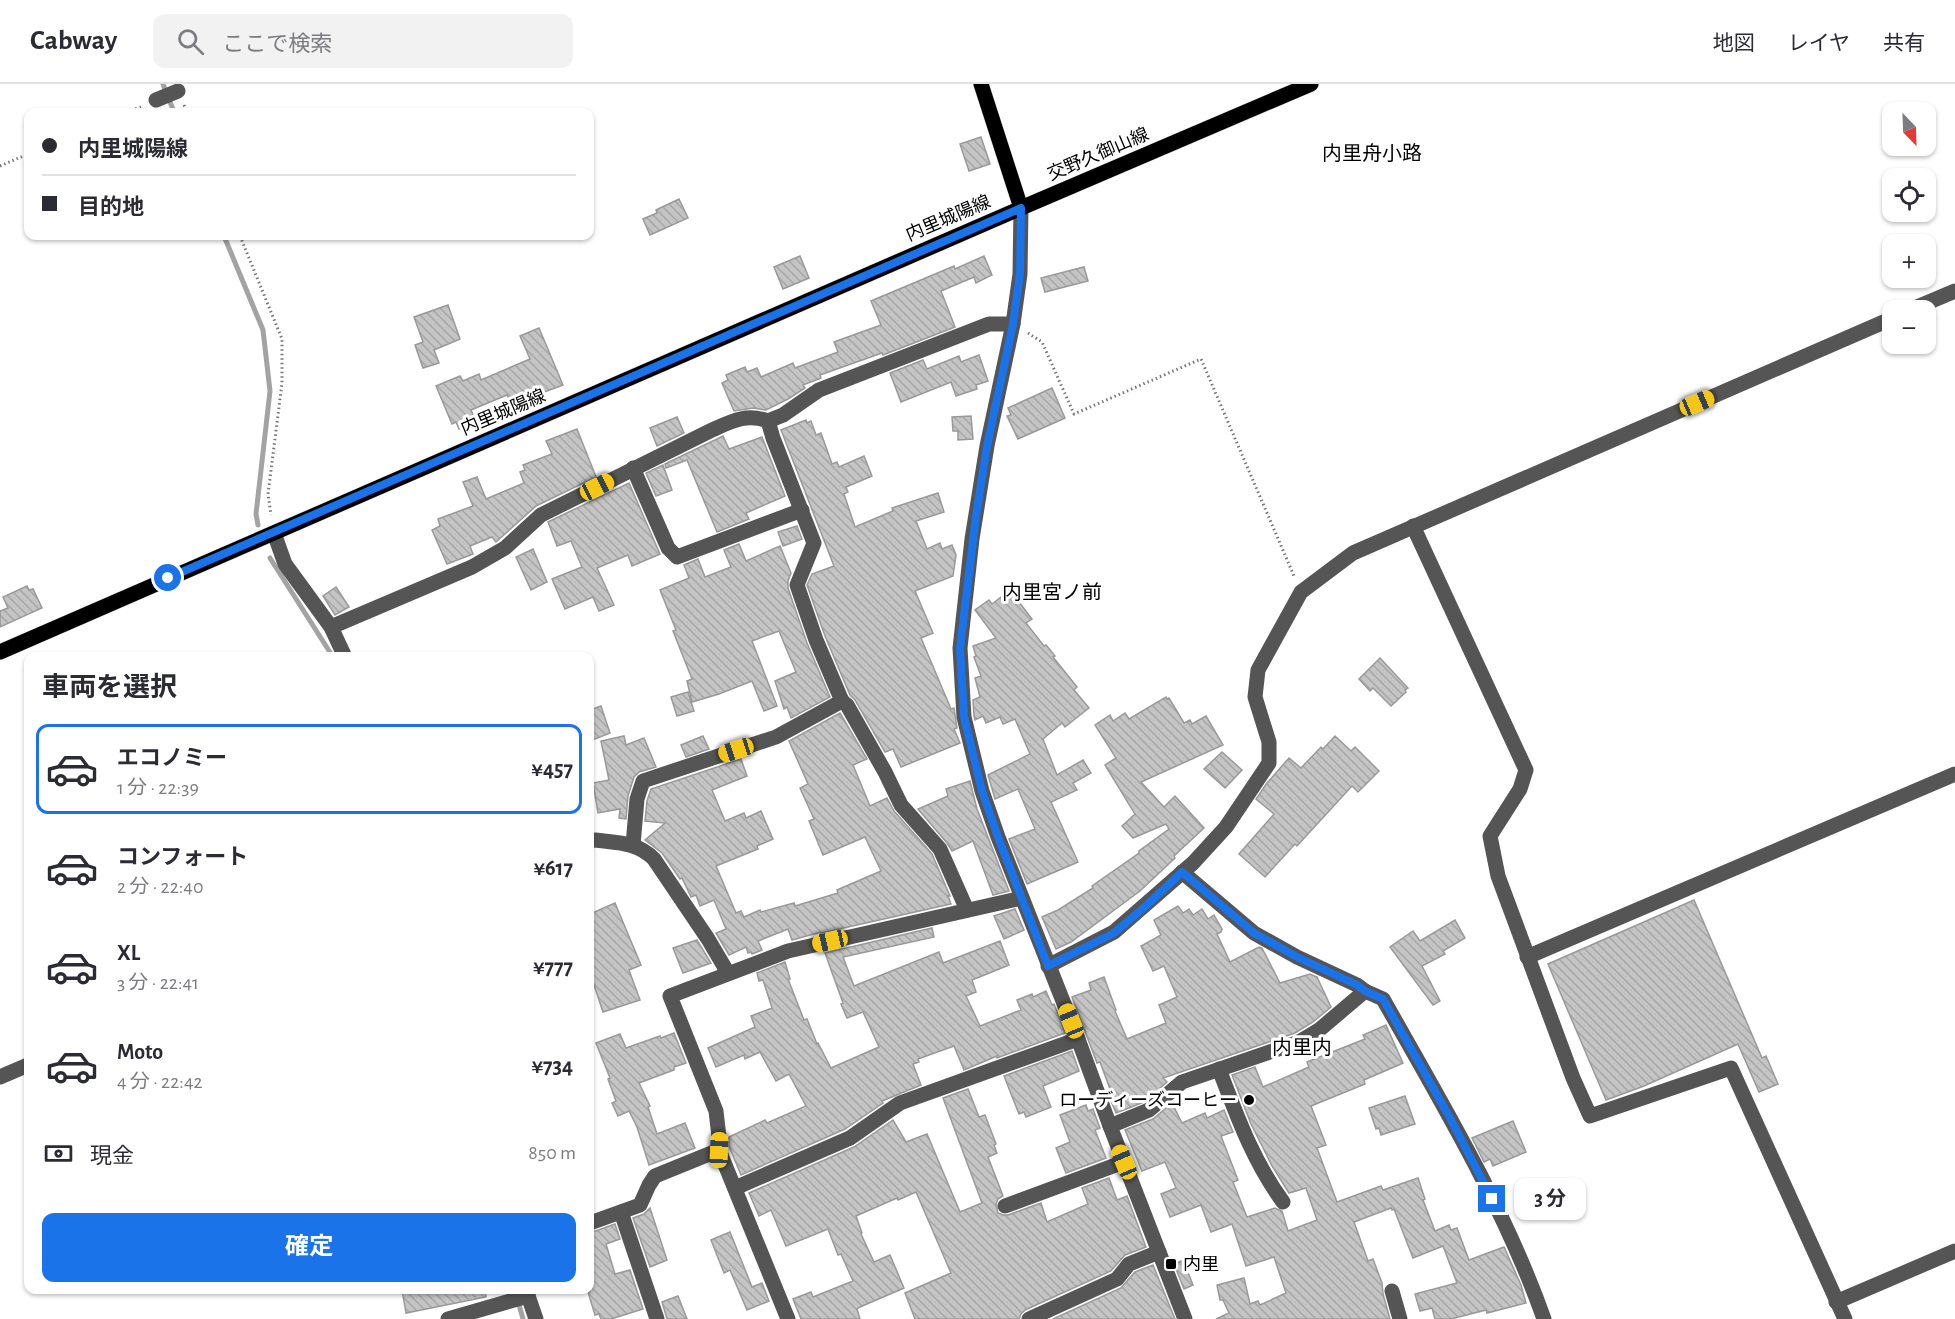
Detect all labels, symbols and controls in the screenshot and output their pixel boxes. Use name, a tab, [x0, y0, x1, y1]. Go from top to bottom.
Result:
search box	[153, 14, 573, 68]
icon: search	[174, 25, 207, 58]
text: Cabway	[30, 27, 117, 55]
text: ここで検索	[222, 33, 332, 55]
text: 地図	[1713, 33, 1755, 54]
text: レイヤ	[1788, 33, 1850, 54]
text: 共有	[1883, 33, 1925, 54]
north arrow	[1882, 102, 1936, 156]
map controls	[1882, 102, 1936, 354]
street label: 交野久御山線	[1044, 124, 1152, 184]
text: 内里城陽線	[78, 138, 188, 160]
district label: 内里舟小路	[1322, 143, 1422, 164]
button: locate	[1882, 168, 1936, 222]
street label: 内里城陽線	[903, 191, 993, 245]
text: 目的地	[78, 196, 144, 218]
button: +	[1882, 234, 1936, 288]
button: −	[1882, 300, 1936, 354]
street label: 内里城陽線	[458, 385, 548, 439]
car	[1677, 388, 1717, 418]
car	[577, 471, 617, 503]
route start	[154, 564, 181, 591]
district label: 内里宮ノ前	[1002, 582, 1102, 603]
text: 車両を選択	[42, 674, 177, 701]
car	[716, 736, 756, 764]
icon: car	[45, 742, 99, 796]
text: エコノミー	[117, 747, 227, 769]
text: ¥457	[531, 758, 573, 780]
text: 1 分 · 22:39	[117, 778, 199, 798]
icon: car	[45, 841, 99, 895]
text: コンフォート	[117, 846, 248, 868]
text: ¥617	[533, 857, 573, 879]
text: 2 分 · 22:40	[117, 877, 204, 897]
car	[810, 928, 850, 954]
icon: car	[45, 940, 99, 994]
text: XL	[117, 942, 140, 964]
text: ¥777	[533, 956, 573, 978]
text: 3 分 · 22:41	[117, 973, 199, 993]
car	[1056, 1001, 1086, 1041]
district label: 内里内	[1272, 1037, 1332, 1058]
icon: car	[45, 1039, 99, 1093]
text: Moto	[117, 1041, 163, 1063]
text: ¥734	[531, 1055, 573, 1077]
text: 4 分 · 22:42	[117, 1072, 203, 1092]
place label: ローディーズコーヒー	[1059, 1090, 1237, 1110]
marker: ローディーズコーヒー	[1242, 1093, 1256, 1107]
car	[709, 1132, 729, 1168]
icon: cash	[42, 1137, 75, 1170]
car	[1109, 1142, 1139, 1182]
text: 850 m	[528, 1143, 576, 1163]
text: 現金	[90, 1145, 134, 1167]
callout: 3 分	[1513, 1178, 1585, 1220]
route end	[1478, 1185, 1505, 1212]
text: 3 分	[1534, 1189, 1566, 1209]
button: 確定	[42, 1213, 576, 1282]
place label: 内里	[1183, 1255, 1219, 1274]
marker: 内里	[1164, 1257, 1178, 1271]

